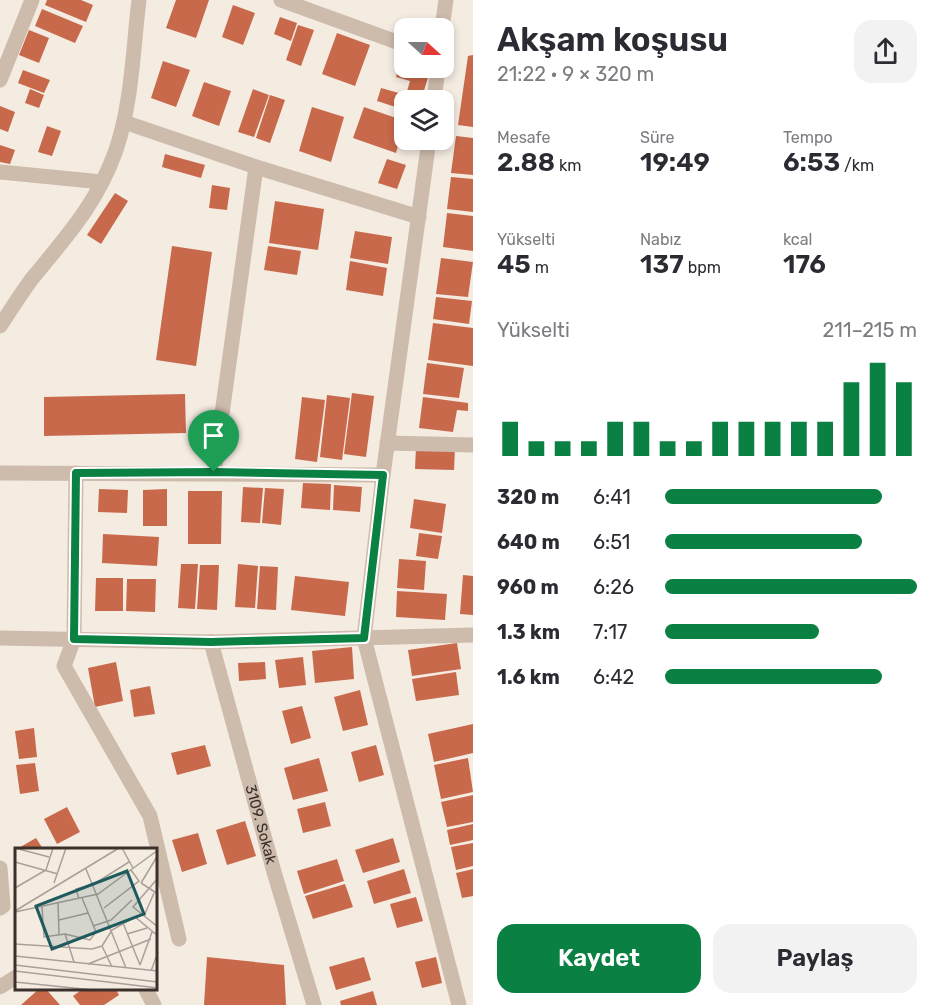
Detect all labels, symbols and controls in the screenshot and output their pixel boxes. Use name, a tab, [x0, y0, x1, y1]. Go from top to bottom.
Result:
north arrow	[394, 18, 454, 78]
map controls	[394, 18, 454, 150]
text: Akşam koşusu	[497, 20, 728, 59]
button: share	[854, 20, 917, 83]
text: 21:22 · 9 × 320 m	[497, 62, 654, 86]
button: layers	[394, 90, 454, 150]
text: Mesafe	[497, 128, 551, 147]
text: Süre	[640, 128, 674, 147]
text: Tempo	[783, 128, 833, 147]
text: 2.88	[497, 147, 555, 178]
text: 19:49	[640, 147, 710, 178]
text: 6:53	[783, 147, 840, 178]
text: km	[555, 156, 582, 175]
text: /km	[840, 156, 874, 175]
text: Yükselti	[497, 230, 555, 249]
text: Nabız	[640, 230, 682, 249]
text: kcal	[783, 230, 812, 249]
text: 45	[497, 249, 531, 280]
text: 137	[640, 249, 684, 280]
text: 176	[783, 249, 826, 280]
text: m	[531, 258, 549, 277]
text: bpm	[684, 258, 721, 277]
text: Yükselti	[497, 318, 570, 342]
text: 211–215 m	[823, 318, 917, 342]
pin	[188, 410, 239, 472]
icon: arrive	[197, 419, 230, 452]
text: 320 m	[497, 485, 559, 509]
text: 6:41	[593, 485, 631, 509]
text: 640 m	[497, 530, 560, 554]
text: 6:51	[593, 530, 630, 554]
text: 960 m	[497, 575, 559, 599]
text: 6:26	[593, 575, 634, 599]
text: 1.3 km	[497, 620, 560, 644]
text: 7:17	[593, 620, 627, 644]
text: 1.6 km	[497, 665, 560, 689]
text: 6:42	[593, 665, 634, 689]
street label: 3109. Sokak	[241, 783, 280, 866]
inset map	[15, 848, 158, 990]
button: Kaydet	[497, 924, 701, 993]
button: Paylaş	[713, 924, 917, 993]

